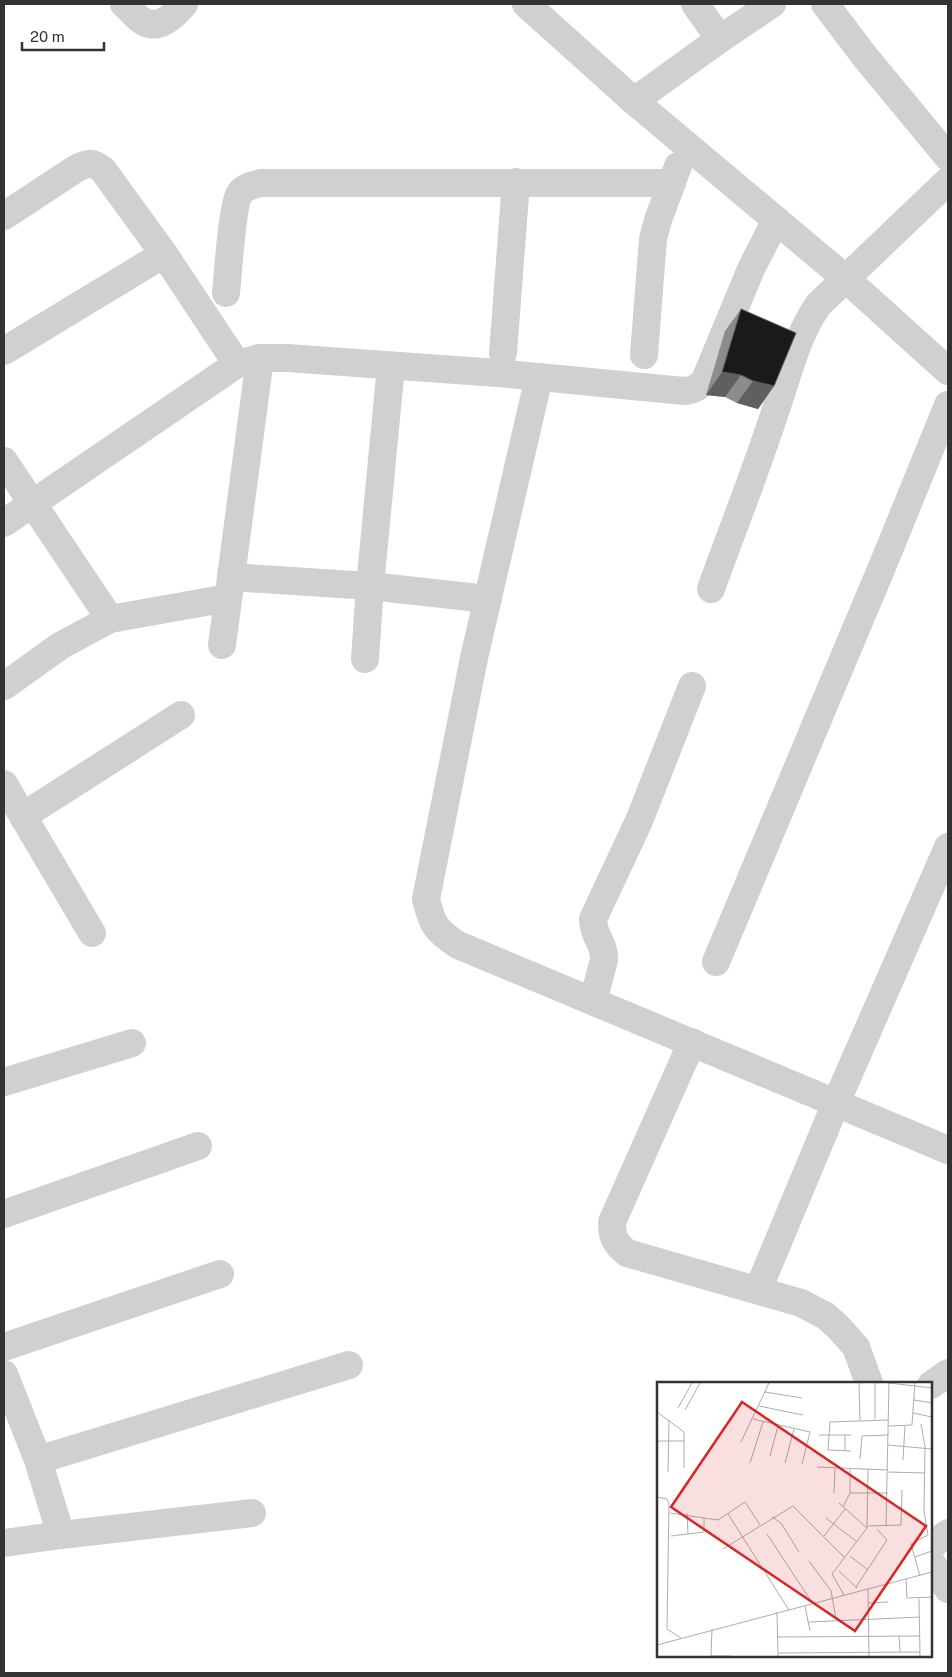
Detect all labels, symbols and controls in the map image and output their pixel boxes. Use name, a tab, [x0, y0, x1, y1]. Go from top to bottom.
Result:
scale bar	[22, 20, 105, 52]
text: 20 m	[30, 28, 65, 45]
inset map	[657, 1382, 932, 1657]

